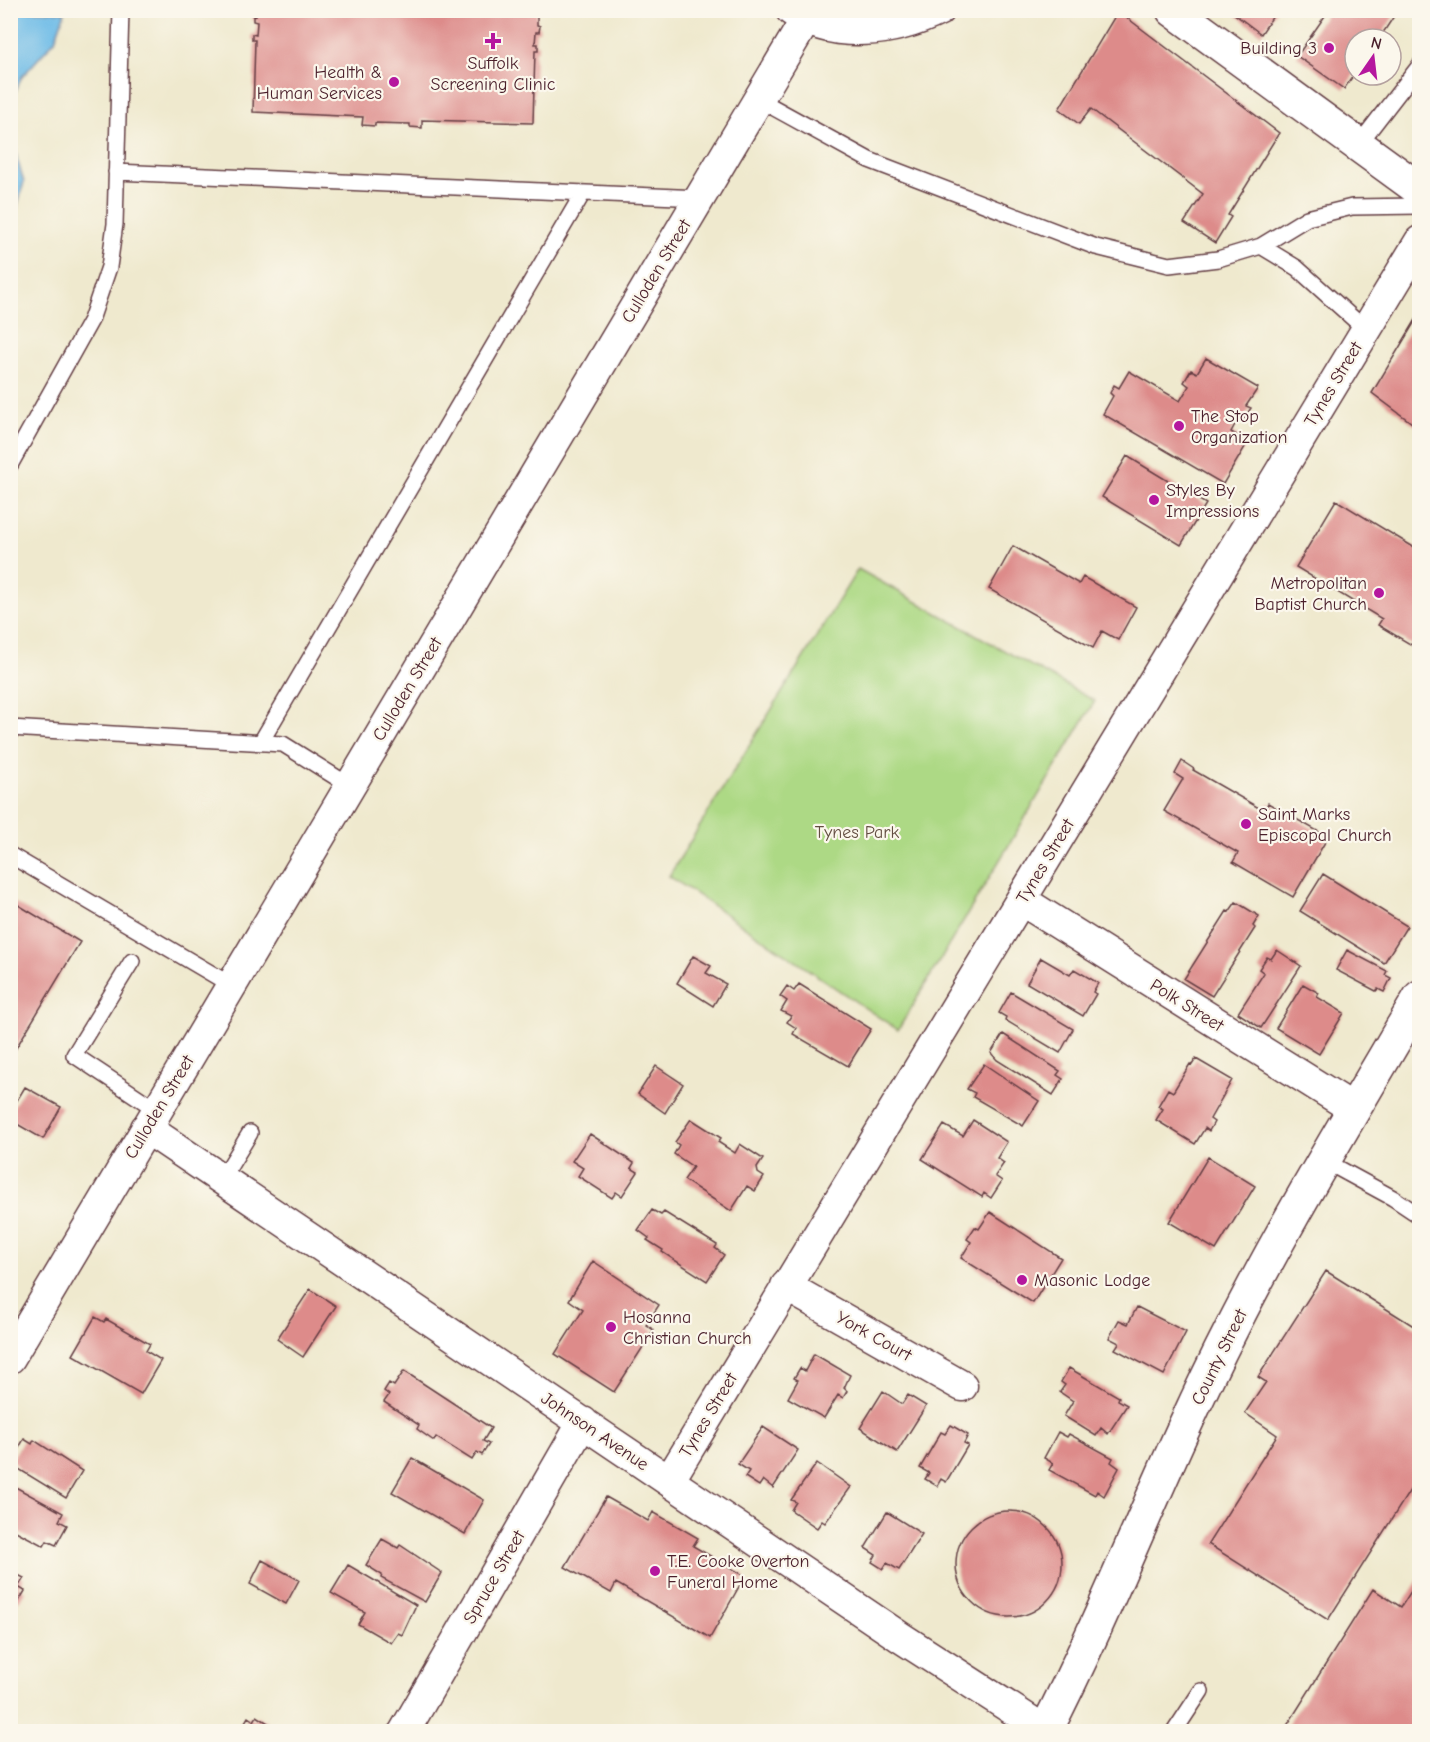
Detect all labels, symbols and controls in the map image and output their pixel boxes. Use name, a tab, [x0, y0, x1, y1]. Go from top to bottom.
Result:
north arrow	[1343, 27, 1403, 87]
marker: Suffolk Screening Clinic	[484, 32, 502, 50]
text: N	[1369, 33, 1384, 53]
place label: Building 3	[1240, 38, 1317, 59]
marker: Building 3	[1322, 41, 1336, 55]
place label: Suffolk Screening Clinic	[431, 53, 556, 95]
place label: Health & Human Services	[257, 62, 382, 104]
marker: Health & Human Services	[387, 75, 401, 89]
street label: Culloden Street	[617, 215, 696, 327]
street label: Tynes Street	[1300, 337, 1367, 430]
place label: The Stop Organization	[1191, 406, 1287, 448]
marker: The Stop Organization	[1172, 419, 1186, 433]
place label: Styles By Impressions	[1166, 480, 1259, 522]
marker: Styles By Impressions	[1147, 493, 1161, 507]
place label: Metropolitan Baptist Church	[1254, 573, 1367, 615]
marker: Metropolitan Baptist Church	[1372, 586, 1386, 600]
street label: Culloden Street	[368, 633, 447, 745]
place label: Saint Marks Episcopal Church	[1258, 804, 1392, 846]
street label: Tynes Street	[1012, 814, 1079, 907]
marker: Saint Marks Episcopal Church	[1239, 817, 1253, 831]
park label: Tynes Park	[815, 822, 899, 843]
street label: Polk Street	[1146, 975, 1228, 1037]
street label: Culloden Street	[120, 1051, 199, 1163]
place label: Masonic Lodge	[1034, 1270, 1150, 1291]
marker: Masonic Lodge	[1015, 1273, 1029, 1287]
street label: County Street	[1187, 1305, 1252, 1409]
place label: Hosanna Christian Church	[623, 1307, 752, 1349]
street label: York Court	[832, 1307, 916, 1366]
marker: Hosanna Christian Church	[604, 1320, 618, 1334]
street label: Tynes Street	[675, 1368, 742, 1461]
street label: Johnson Avenue	[537, 1388, 652, 1475]
street label: Spruce Street	[459, 1526, 530, 1628]
place label: T.E. Cooke Overton Funeral Home	[667, 1551, 810, 1593]
marker: T.E. Cooke Overton Funeral Home	[648, 1564, 662, 1578]

